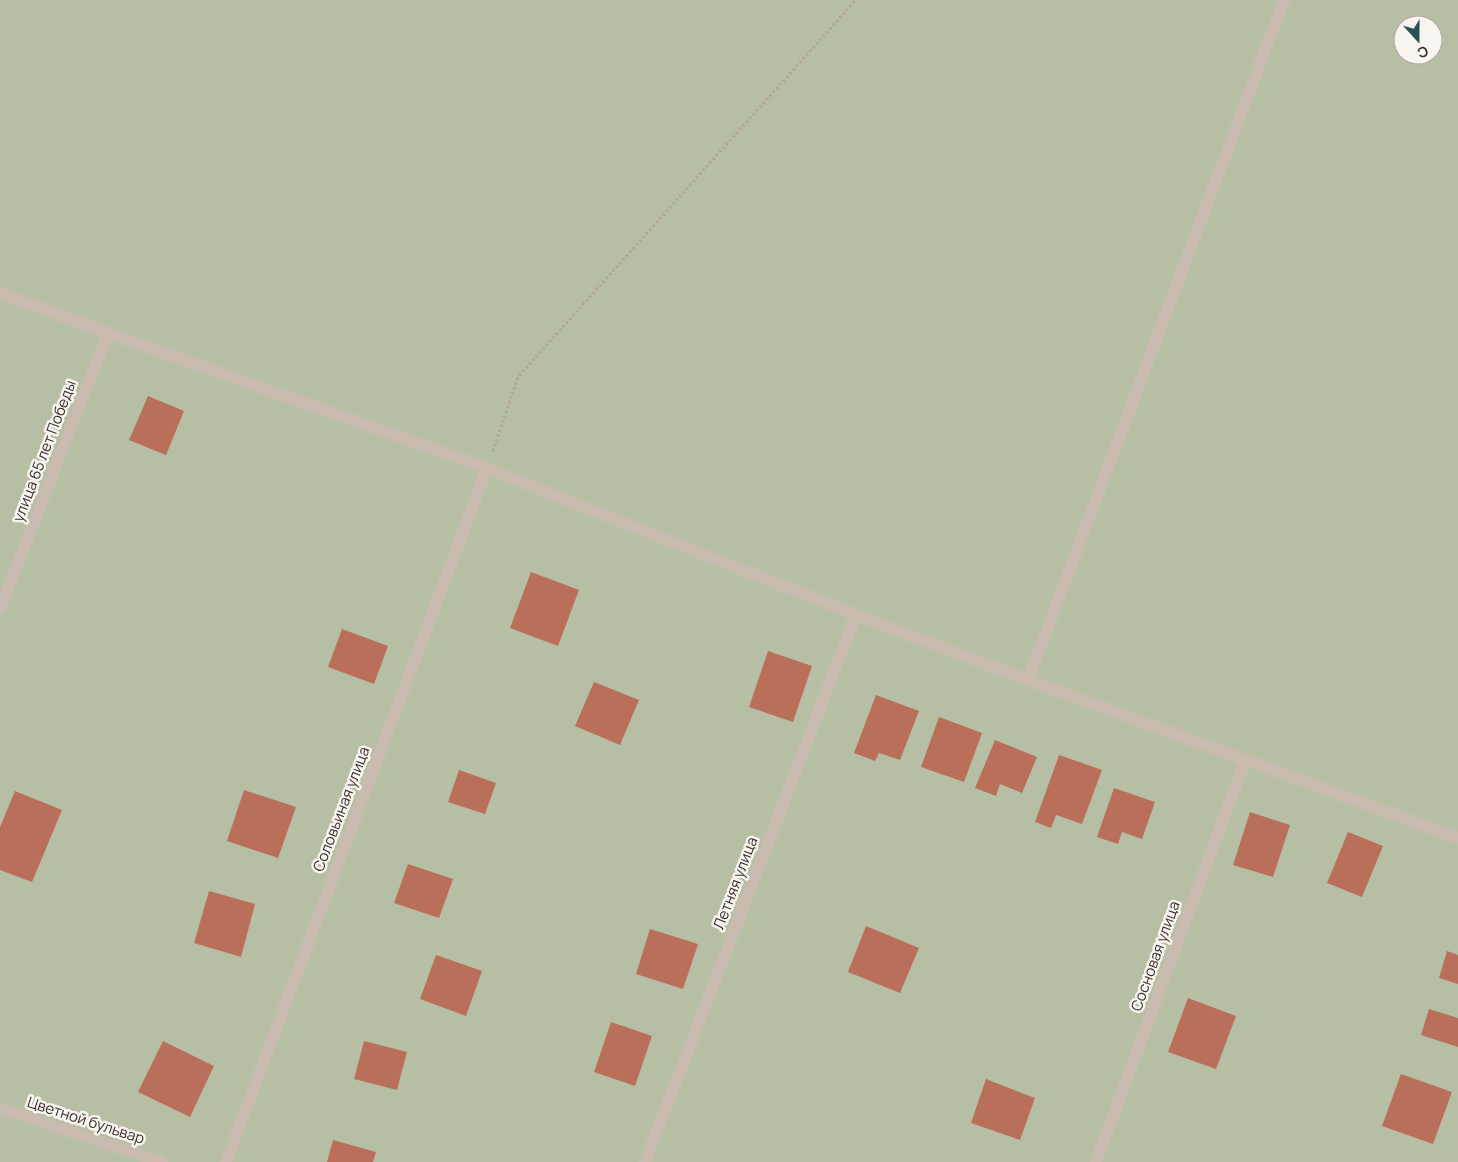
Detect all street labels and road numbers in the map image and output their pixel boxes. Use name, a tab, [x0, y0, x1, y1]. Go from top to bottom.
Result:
street label: улица 65 лет Победы	[7, 377, 81, 525]
street label: Соловьиная улица	[307, 743, 375, 875]
street label: Летняя улица	[708, 834, 762, 932]
street label: Сосновая улица	[1125, 898, 1185, 1014]
street label: Цветной бульвар	[25, 1091, 147, 1149]

